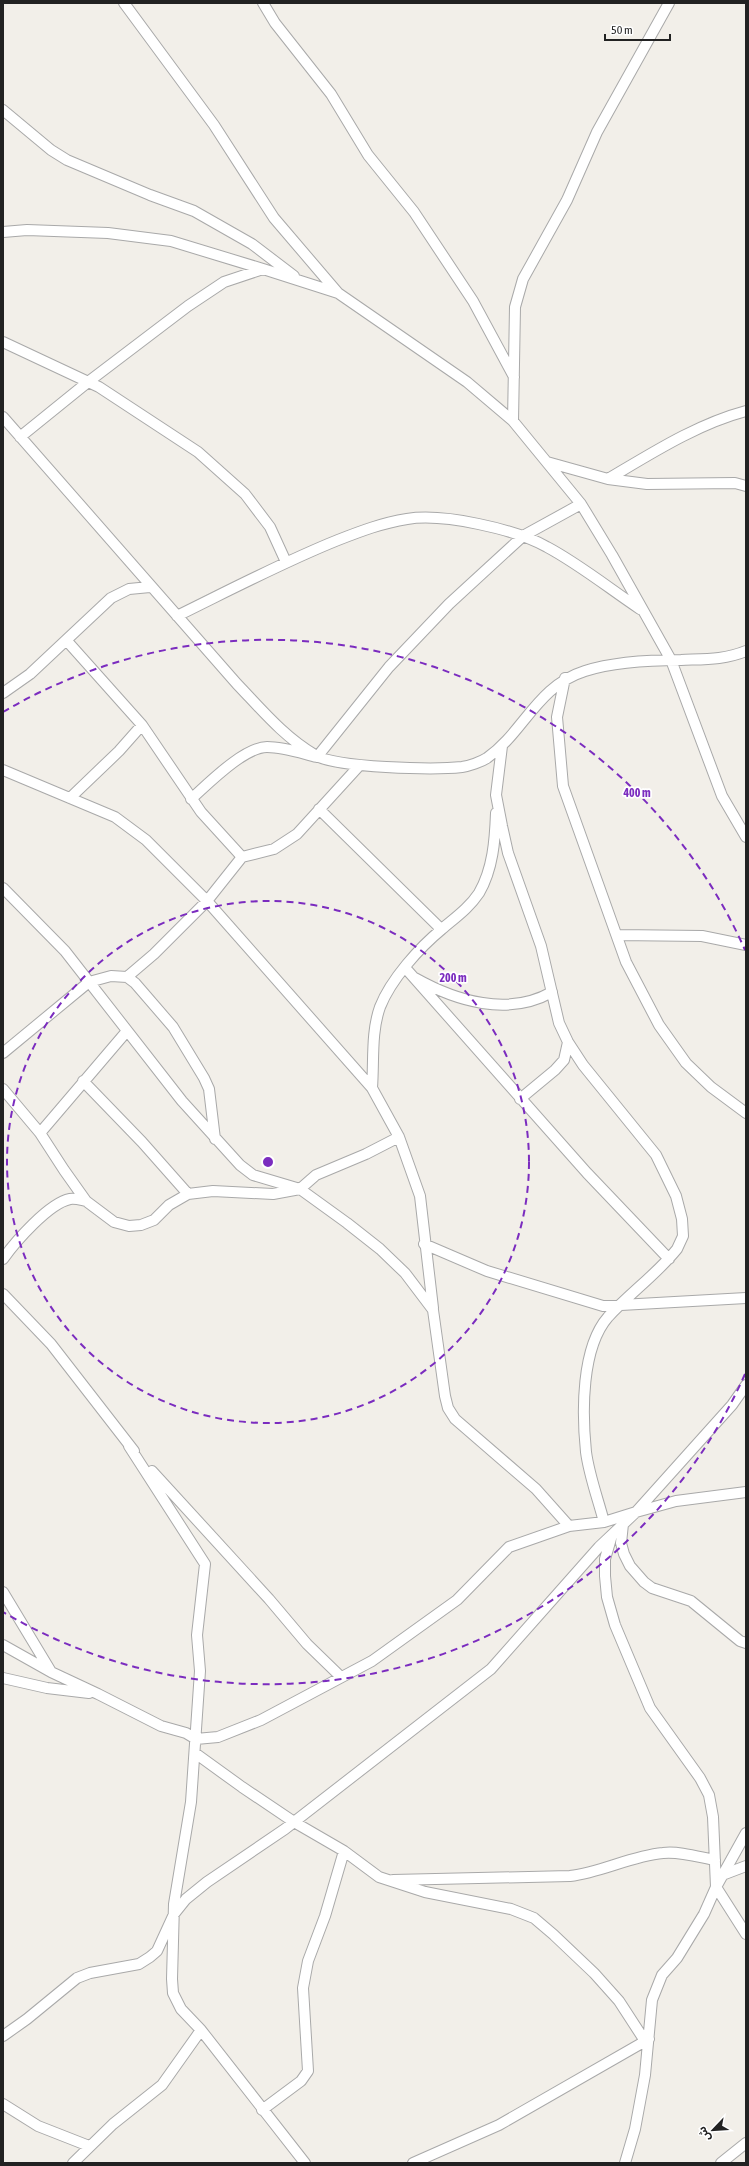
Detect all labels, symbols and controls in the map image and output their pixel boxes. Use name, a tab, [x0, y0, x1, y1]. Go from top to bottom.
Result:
scale bar	[605, 16, 670, 42]
text: 50 m	[611, 23, 633, 37]
text: 400 m	[622, 786, 651, 800]
text: 200 m	[439, 971, 467, 985]
centre of rings	[261, 1155, 275, 1169]
north arrow	[693, 2110, 733, 2150]
text: ش	[695, 2124, 713, 2144]

